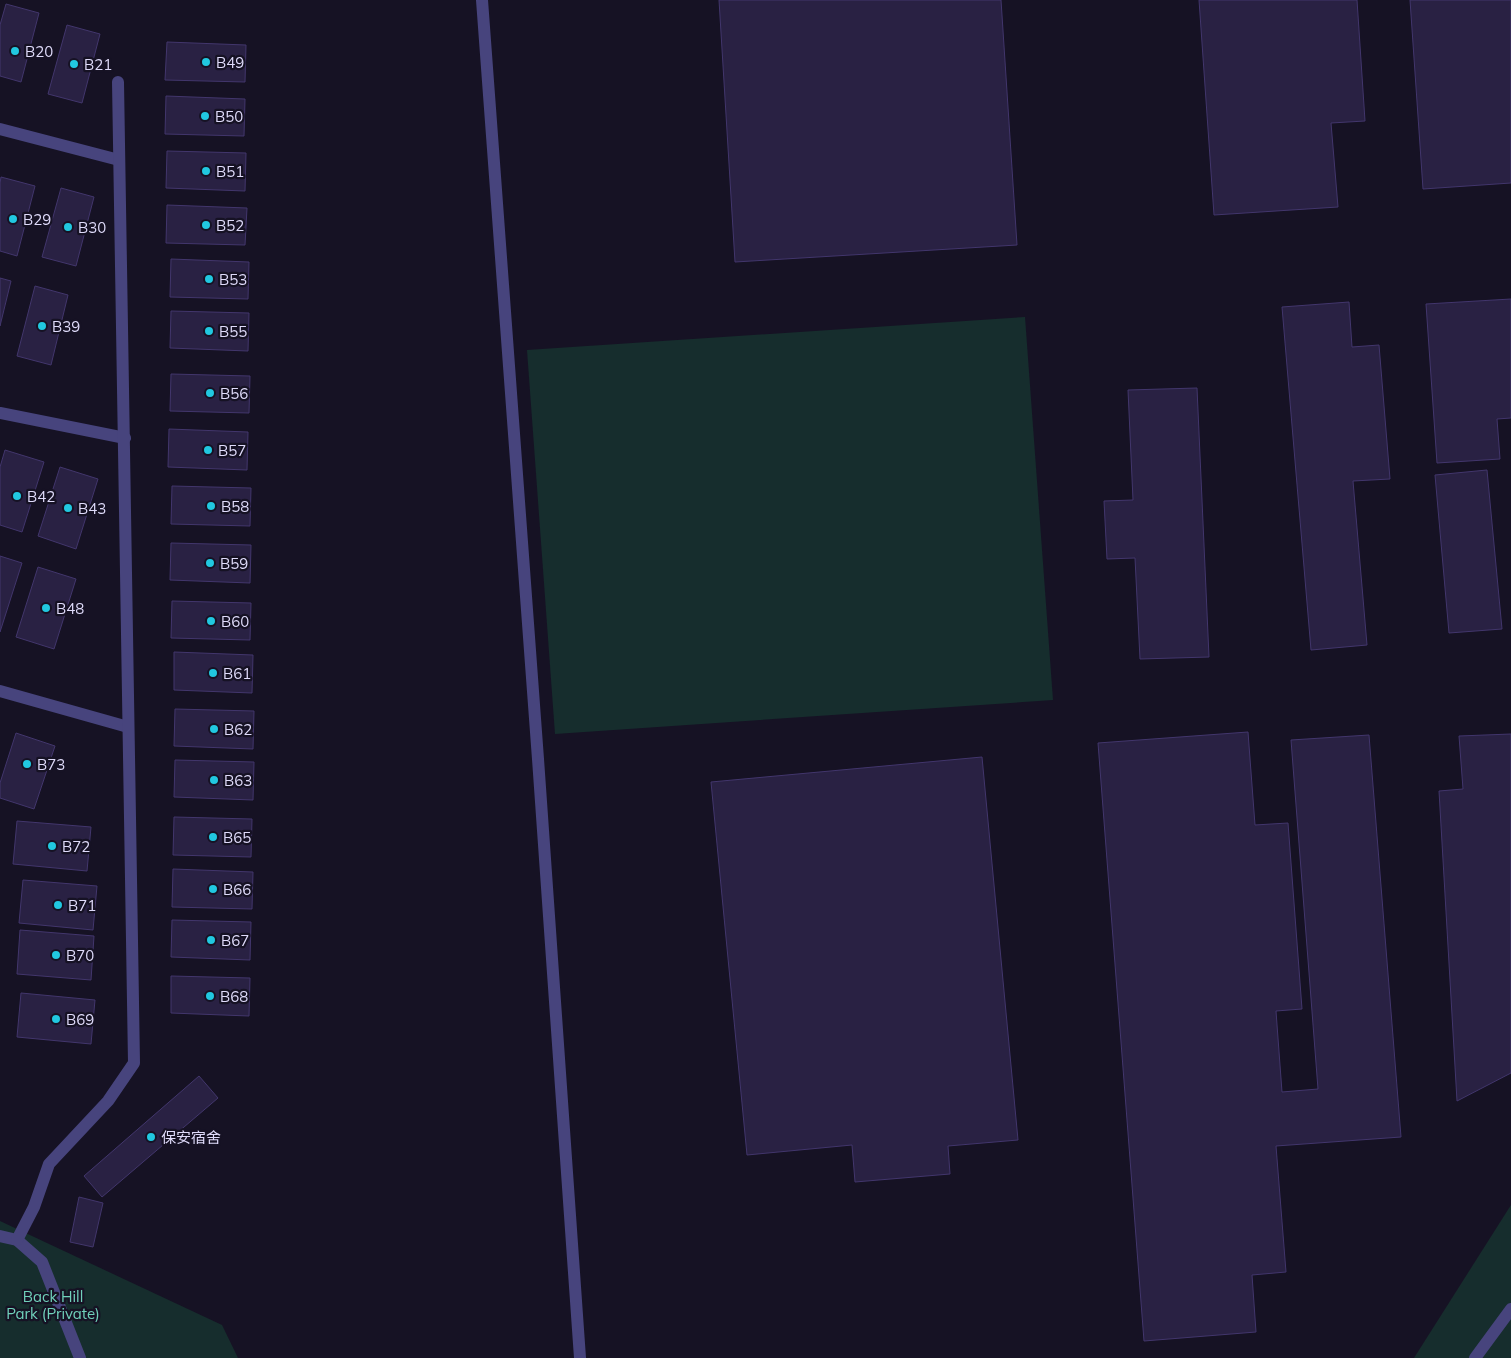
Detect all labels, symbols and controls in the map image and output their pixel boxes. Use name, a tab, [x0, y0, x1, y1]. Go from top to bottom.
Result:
place label: B20	[25, 42, 53, 61]
marker: B20	[9, 45, 21, 57]
place label: B49	[216, 53, 244, 72]
place label: B21	[84, 55, 112, 74]
marker: B49	[200, 56, 212, 68]
marker: B21	[68, 58, 80, 70]
place label: B50	[215, 107, 243, 126]
marker: B50	[199, 110, 211, 122]
place label: B51	[216, 162, 244, 181]
marker: B51	[200, 165, 212, 177]
place label: B29	[23, 210, 51, 229]
marker: B29	[7, 213, 19, 225]
place label: B52	[216, 216, 244, 235]
place label: B30	[78, 218, 106, 237]
marker: B52	[200, 219, 212, 231]
marker: B30	[62, 221, 74, 233]
place label: B53	[219, 270, 247, 289]
marker: B53	[203, 273, 215, 285]
place label: B39	[52, 317, 80, 336]
marker: B39	[36, 320, 48, 332]
place label: B55	[219, 322, 247, 341]
marker: B55	[203, 325, 215, 337]
place label: B56	[220, 384, 248, 403]
marker: B56	[204, 387, 216, 399]
place label: B57	[218, 441, 246, 460]
marker: B57	[202, 444, 214, 456]
place label: B42	[27, 487, 55, 506]
marker: B42	[11, 490, 23, 502]
place label: B58	[221, 497, 249, 516]
place label: B43	[78, 499, 106, 518]
marker: B58	[205, 500, 217, 512]
marker: B43	[62, 502, 74, 514]
place label: B59	[220, 554, 248, 573]
marker: B59	[204, 557, 216, 569]
place label: B48	[56, 599, 84, 618]
marker: B48	[40, 602, 52, 614]
place label: B60	[221, 612, 249, 631]
marker: B60	[205, 615, 217, 627]
place label: B61	[223, 664, 251, 683]
marker: B61	[207, 667, 219, 679]
place label: B62	[224, 720, 252, 739]
marker: B62	[208, 723, 220, 735]
place label: B73	[37, 755, 65, 774]
marker: B73	[21, 758, 33, 770]
place label: B63	[224, 771, 252, 790]
marker: B63	[208, 774, 220, 786]
place label: B65	[223, 828, 251, 847]
marker: B65	[207, 831, 219, 843]
place label: B72	[62, 837, 90, 856]
marker: B72	[46, 840, 58, 852]
place label: B66	[223, 880, 251, 899]
marker: B66	[207, 883, 219, 895]
place label: B71	[68, 896, 96, 915]
marker: B71	[52, 899, 64, 911]
place label: B67	[221, 931, 249, 950]
marker: B67	[205, 934, 217, 946]
place label: B70	[66, 946, 94, 965]
marker: B70	[50, 949, 62, 961]
place label: B68	[220, 987, 248, 1006]
marker: B68	[204, 990, 216, 1002]
place label: B69	[66, 1010, 94, 1029]
marker: B69	[50, 1013, 62, 1025]
place label: 保安宿舍	[161, 1128, 221, 1147]
marker: 保安宿舍	[145, 1131, 157, 1143]
park label: Back Hill Park (Private)	[6, 1287, 100, 1323]

